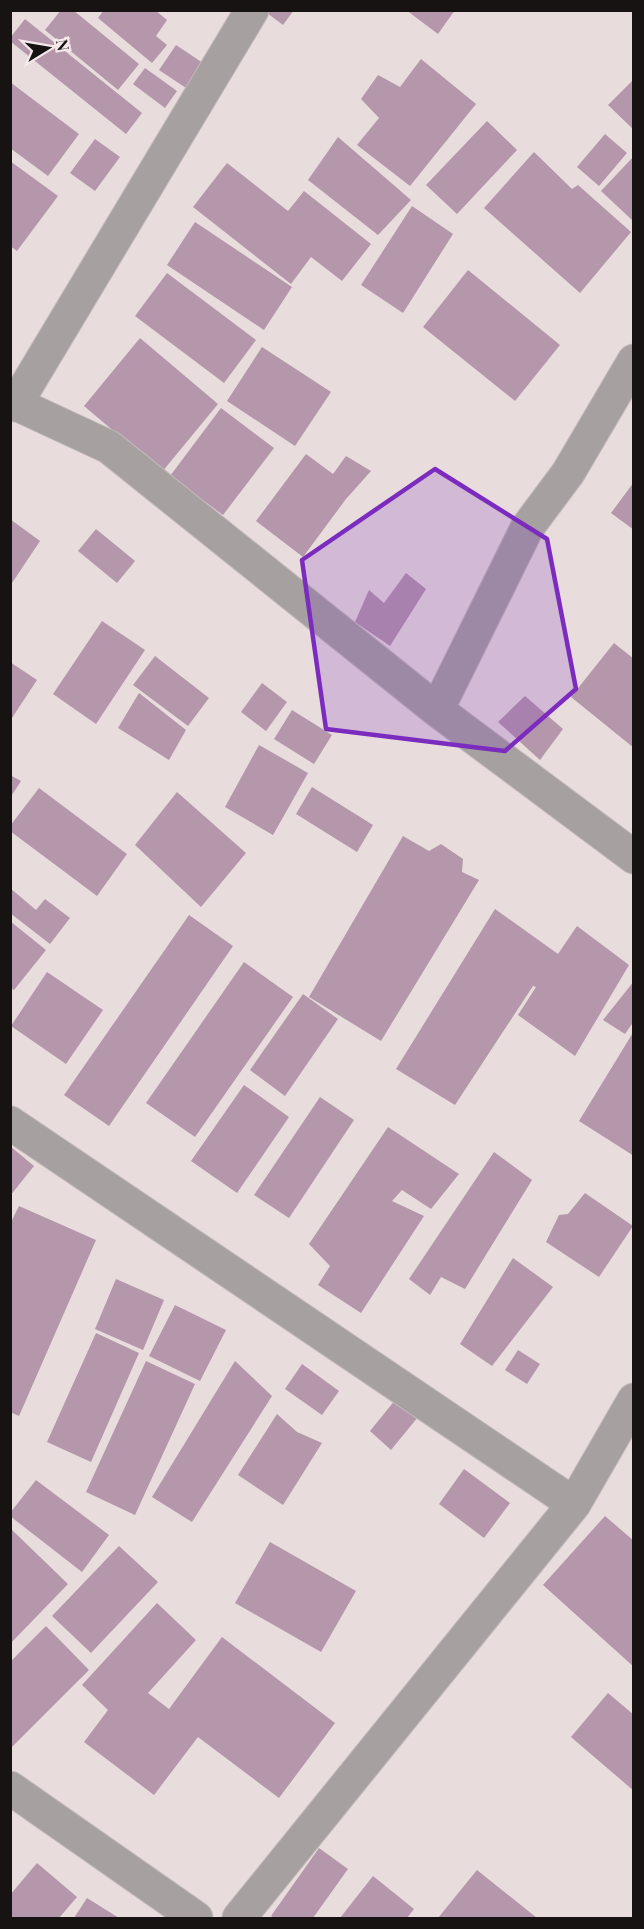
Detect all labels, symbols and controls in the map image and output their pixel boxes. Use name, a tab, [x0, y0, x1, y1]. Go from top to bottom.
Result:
north arrow	[18, 18, 78, 78]
text: N	[52, 37, 75, 53]

